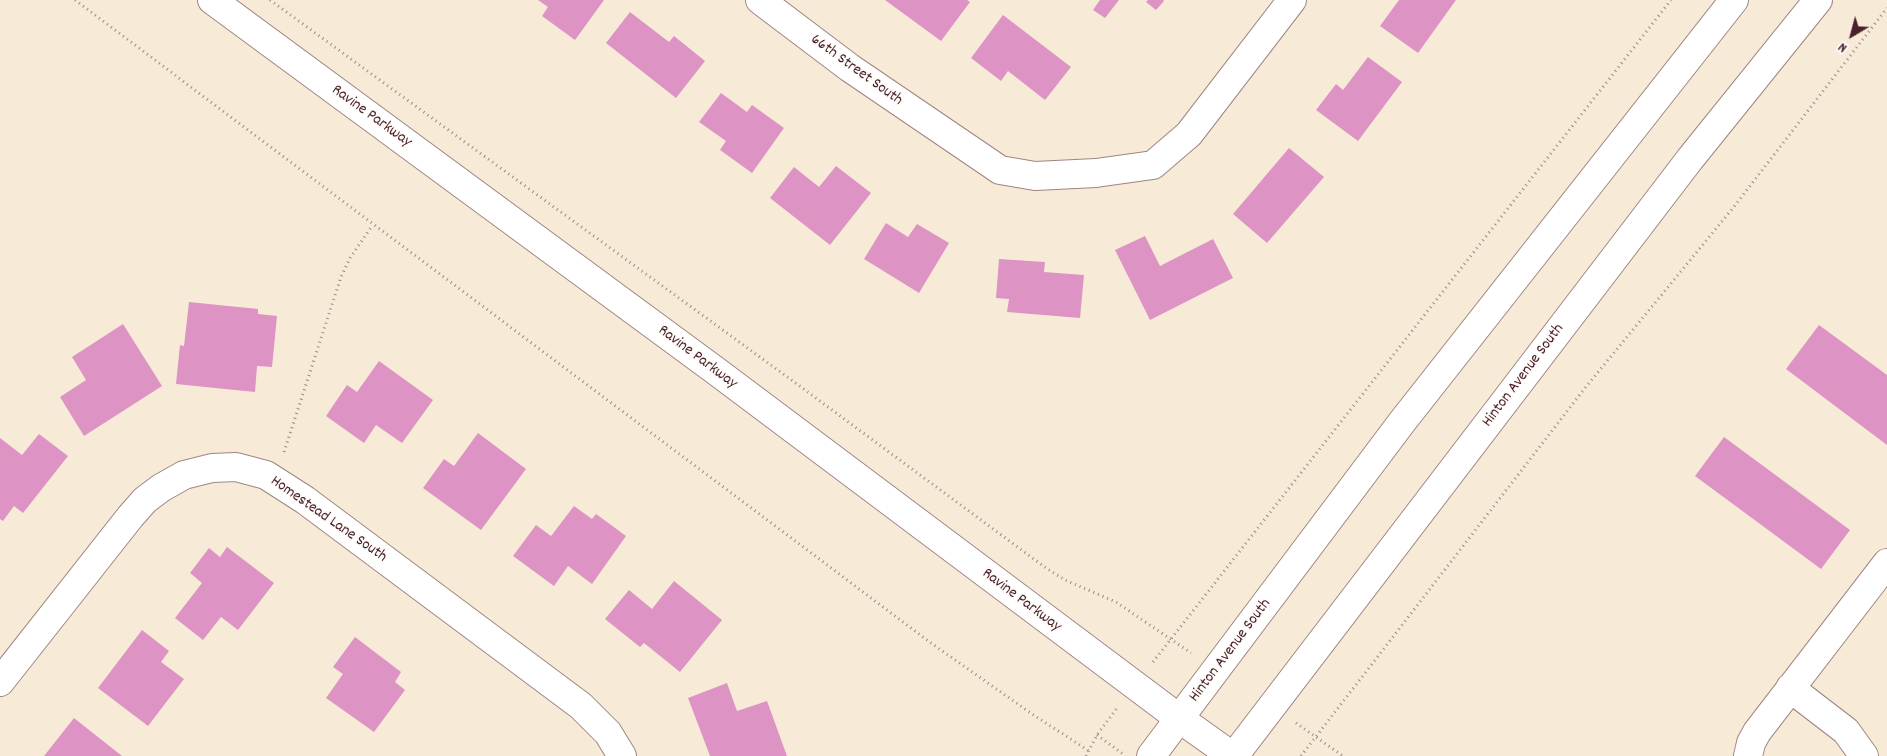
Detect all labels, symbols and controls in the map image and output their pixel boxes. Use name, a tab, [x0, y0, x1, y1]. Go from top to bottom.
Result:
north arrow	[1827, 10, 1877, 60]
street label: 66th Street South	[806, 31, 906, 111]
text: N	[1834, 37, 1852, 57]
street label: Ravine Parkway	[327, 81, 415, 153]
street label: Hinton Avenue South	[1479, 321, 1569, 431]
street label: Ravine Parkway	[653, 322, 741, 394]
street label: Homestead Lane South	[266, 473, 390, 567]
street label: Ravine Parkway	[977, 565, 1065, 637]
street label: Hinton Avenue South	[1186, 596, 1276, 706]

